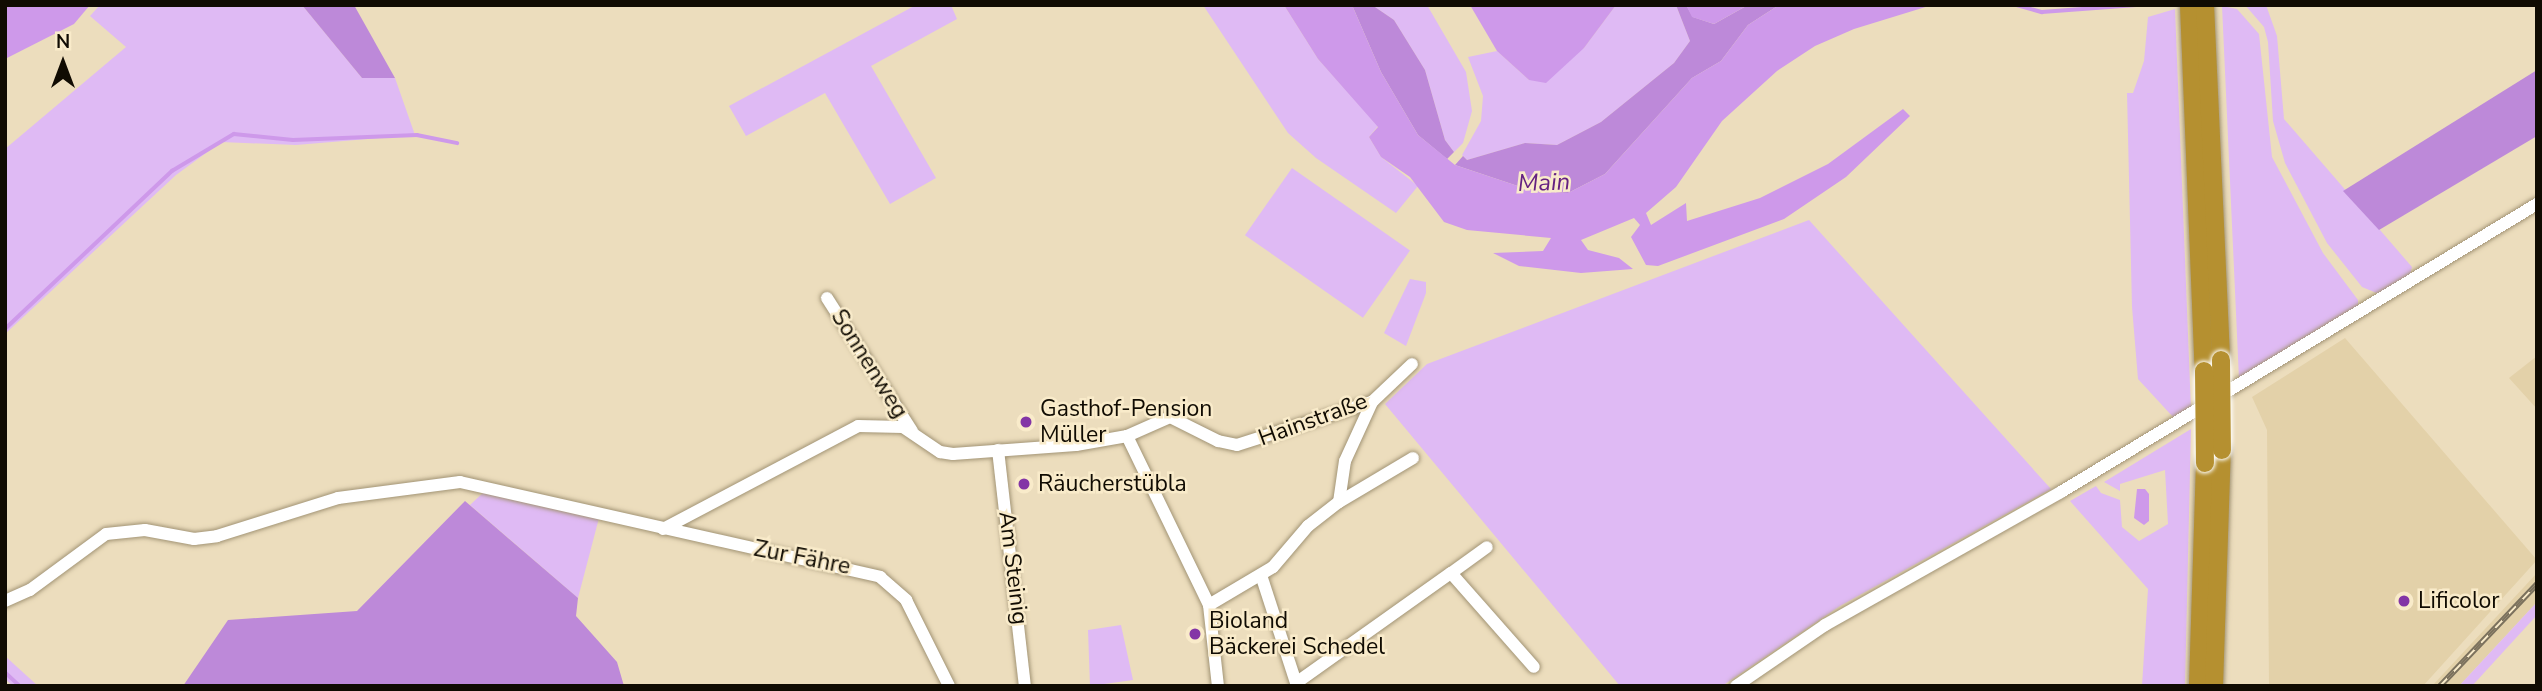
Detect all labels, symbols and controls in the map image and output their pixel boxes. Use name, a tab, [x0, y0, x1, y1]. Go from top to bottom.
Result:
north arrow	[28, 28, 98, 98]
text: N	[56, 29, 70, 55]
water label: Main	[1517, 168, 1571, 198]
street label: Sonnenweg	[825, 304, 913, 424]
street label: Hainstraße	[1255, 388, 1371, 452]
place label: Gasthof-Pension Müller	[1040, 395, 1212, 449]
marker: Gasthof-Pension Müller	[1018, 414, 1034, 430]
place label: Räucherstübla	[1038, 470, 1187, 498]
marker: Räucherstübla	[1016, 476, 1032, 492]
street label: Am Steinig	[992, 510, 1034, 626]
street label: Zur Fähre	[751, 535, 853, 581]
place label: Lificolor	[2418, 587, 2500, 615]
marker: Lificolor	[2396, 593, 2412, 609]
place label: Bioland Bäckerei Schedel	[1209, 607, 1385, 661]
marker: Bioland Bäckerei Schedel	[1187, 626, 1203, 642]

